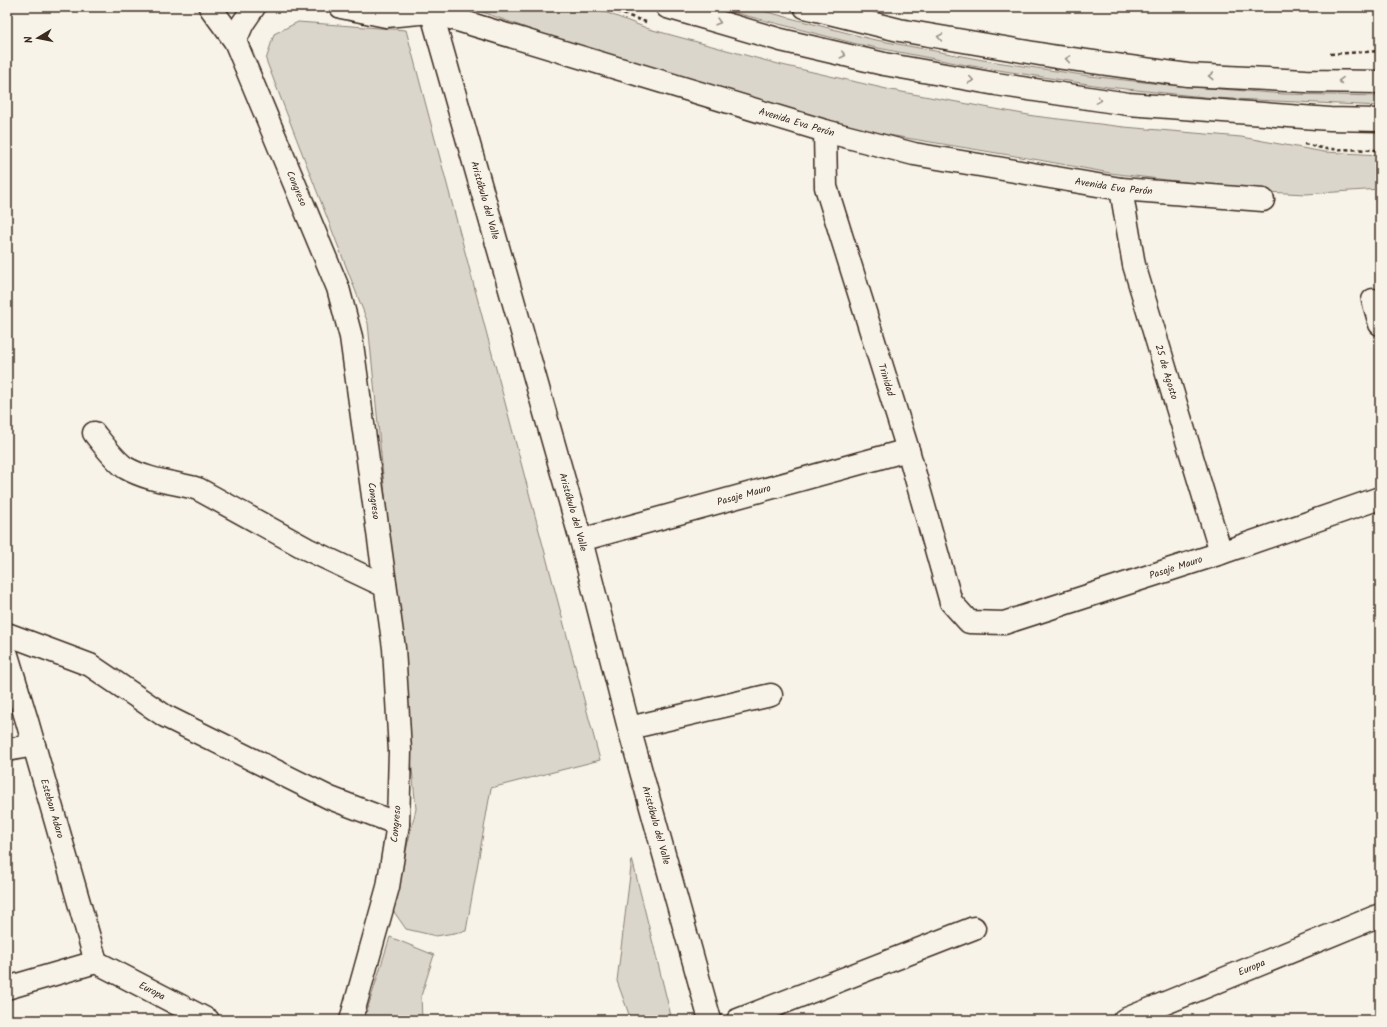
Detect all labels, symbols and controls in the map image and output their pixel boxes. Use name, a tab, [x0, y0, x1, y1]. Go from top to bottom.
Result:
one-way arrow	[714, 17, 721, 26]
north arrow	[18, 18, 58, 58]
one-way arrow	[937, 33, 943, 42]
text: N	[20, 35, 39, 45]
one-way arrow	[840, 50, 847, 58]
one-way arrow	[1065, 54, 1071, 63]
one-way arrow	[1208, 71, 1214, 80]
one-way arrow	[968, 75, 974, 83]
one-way arrow	[1338, 77, 1344, 85]
one-way arrow	[1096, 95, 1103, 104]
street label: Avenida Eva Perón	[757, 103, 836, 141]
street label: Aristóbulo del Valle	[466, 159, 504, 242]
street label: Congreso	[282, 168, 311, 209]
street label: Avenida Eva Perón	[1074, 173, 1153, 199]
street label: 25 de Agosto	[1150, 343, 1182, 402]
street label: Trinidad	[874, 361, 899, 399]
street label: Aristóbulo del Valle	[554, 471, 592, 554]
street label: Pasaje Mauro	[715, 480, 773, 510]
street label: Congreso	[363, 481, 384, 521]
street label: Pasaje Mauro	[1147, 551, 1205, 584]
street label: Esteban Adaro	[36, 777, 68, 841]
street label: Aristóbulo del Valle	[637, 784, 675, 867]
street label: Congreso	[386, 804, 406, 843]
street label: Europa	[1236, 955, 1268, 980]
street label: Europa	[136, 977, 168, 1005]

